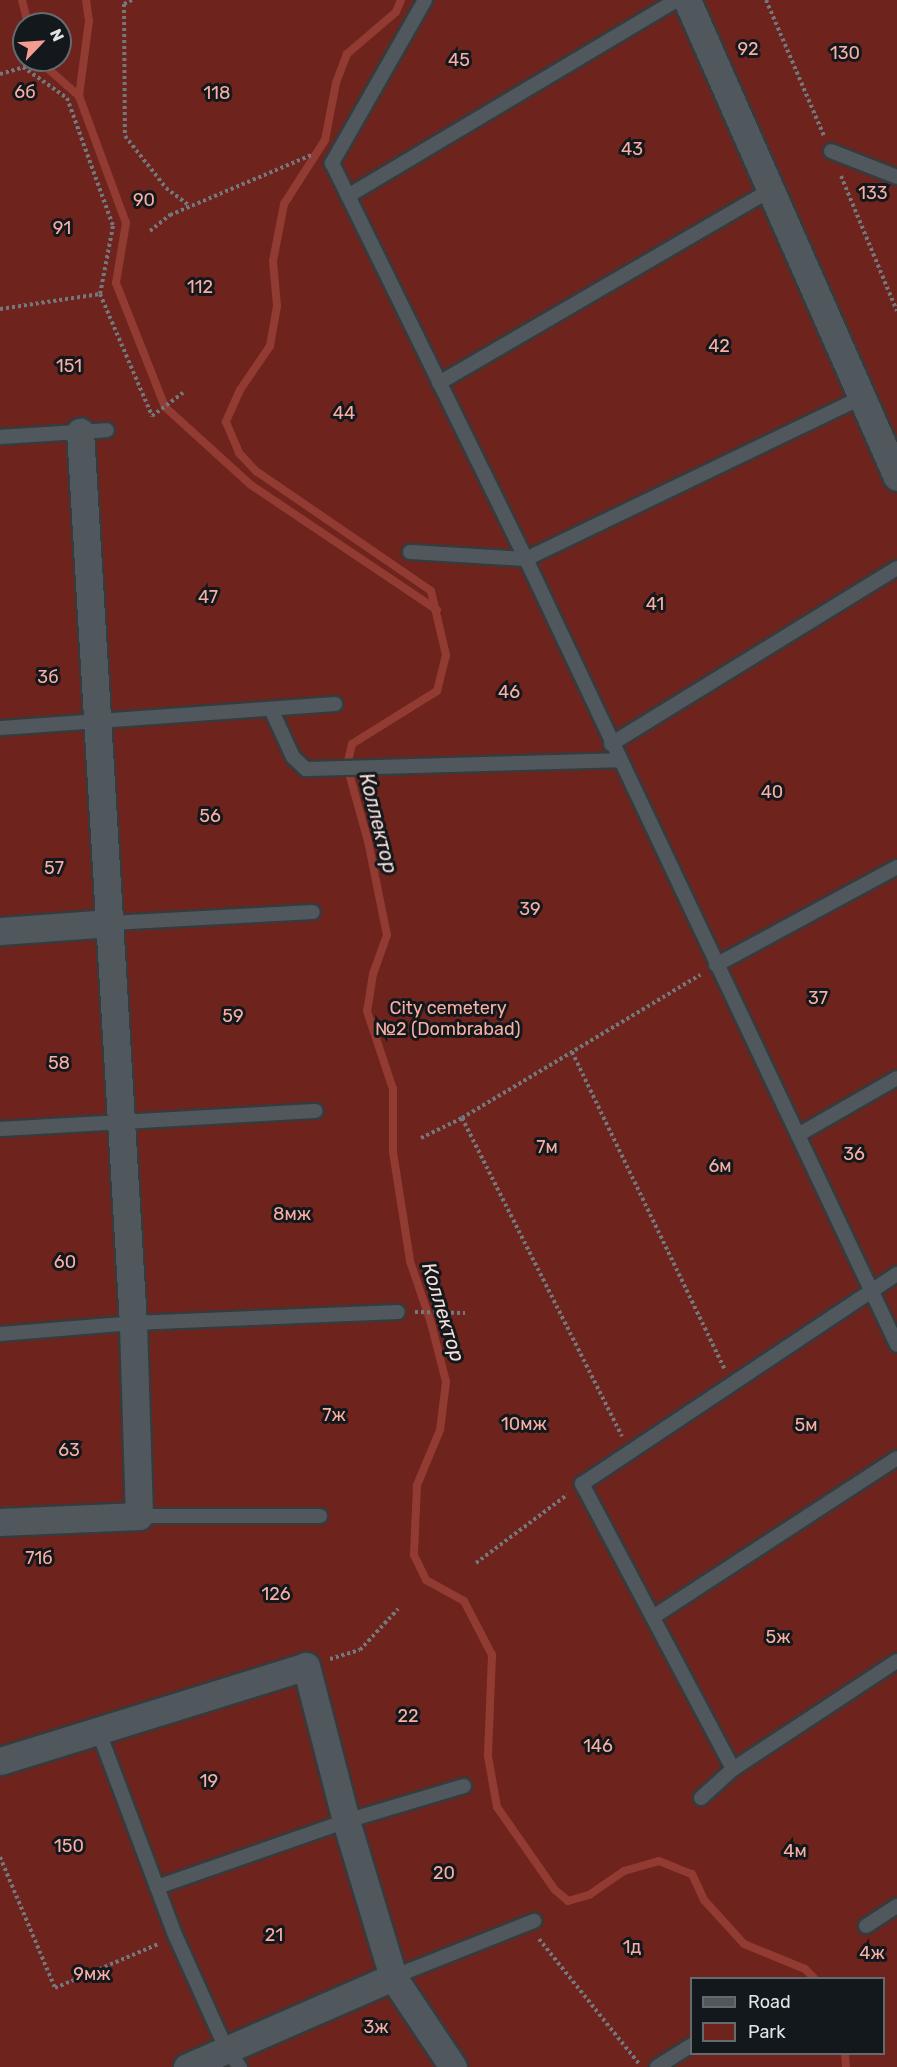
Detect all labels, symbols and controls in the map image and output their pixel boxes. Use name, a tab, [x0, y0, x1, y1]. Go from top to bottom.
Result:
north arrow	[12, 12, 72, 72]
text: N	[46, 26, 68, 44]
park label: 92	[737, 38, 759, 60]
park label: 130	[830, 42, 860, 64]
park label: 45	[448, 49, 470, 71]
park label: 6б	[14, 81, 36, 103]
park label: 118	[204, 82, 230, 104]
park label: 43	[621, 138, 643, 160]
park label: 133	[858, 182, 888, 204]
park label: 90	[133, 189, 155, 211]
park label: 91	[53, 217, 71, 239]
park label: 112	[187, 276, 213, 298]
park label: 42	[708, 335, 730, 357]
park label: 151	[56, 355, 82, 377]
park label: 44	[333, 402, 355, 424]
park label: 47	[198, 586, 218, 608]
park label: 41	[646, 593, 664, 615]
park label: 3б	[37, 666, 59, 688]
park label: 46	[498, 681, 520, 703]
water label: Коллектор	[354, 771, 402, 875]
park label: 40	[761, 781, 783, 803]
park label: 56	[199, 805, 221, 827]
park label: 57	[44, 857, 64, 879]
park label: 39	[519, 898, 541, 920]
park label: 37	[808, 987, 828, 1009]
park label: City cemetery №2 (Dombrabad)	[375, 998, 521, 1040]
park label: 59	[222, 1005, 244, 1027]
park label: 58	[48, 1052, 70, 1074]
park label: 7м	[536, 1136, 558, 1158]
park label: 36	[843, 1143, 865, 1165]
park label: 6м	[708, 1155, 732, 1177]
park label: 8мж	[273, 1203, 311, 1225]
park label: 60	[54, 1251, 76, 1273]
water label: Коллектор	[417, 1260, 469, 1364]
park label: 7ж	[322, 1404, 346, 1426]
park label: 10мж	[501, 1413, 547, 1435]
park label: 5м	[795, 1414, 817, 1436]
park label: 63	[58, 1439, 80, 1461]
park label: 71б	[25, 1547, 53, 1569]
park label: 126	[261, 1583, 291, 1605]
park label: 5ж	[765, 1626, 791, 1648]
park label: 22	[397, 1705, 419, 1727]
park label: 146	[583, 1735, 613, 1757]
park label: 19	[200, 1770, 218, 1792]
park label: 150	[54, 1835, 84, 1857]
park label: 4м	[783, 1840, 807, 1862]
park label: 20	[433, 1862, 455, 1884]
park label: 21	[265, 1924, 283, 1946]
park label: 1д	[623, 1936, 641, 1958]
park label: 4ж	[859, 1942, 885, 1964]
park label: 9мж	[73, 1963, 111, 1985]
legend	[690, 1977, 885, 2055]
text: Road	[748, 1991, 791, 2013]
park label: 3ж	[363, 2016, 389, 2038]
text: Park	[748, 2021, 785, 2043]

